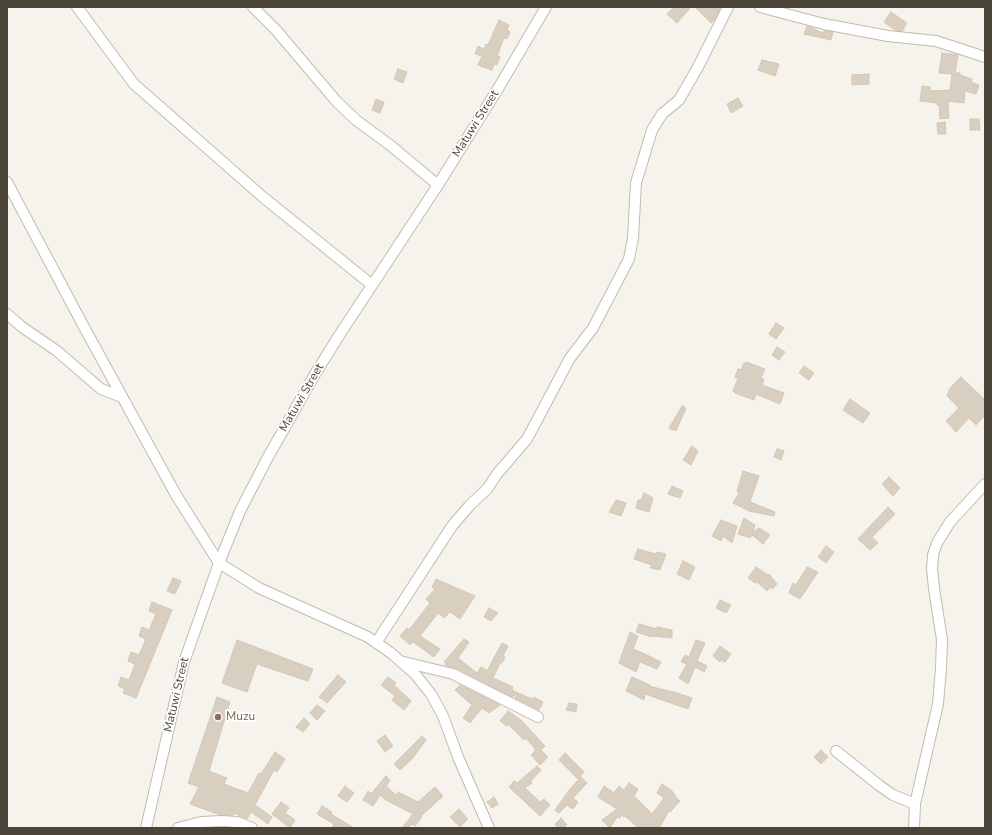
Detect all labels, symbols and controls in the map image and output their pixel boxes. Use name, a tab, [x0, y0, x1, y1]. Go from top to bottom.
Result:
street label: Matuwi Street	[450, 88, 502, 160]
street label: Matuwi Street	[277, 361, 327, 435]
street label: Matuwi Street	[161, 656, 193, 734]
place label: Muzu	[226, 710, 255, 724]
marker: Muzu	[213, 712, 223, 722]

